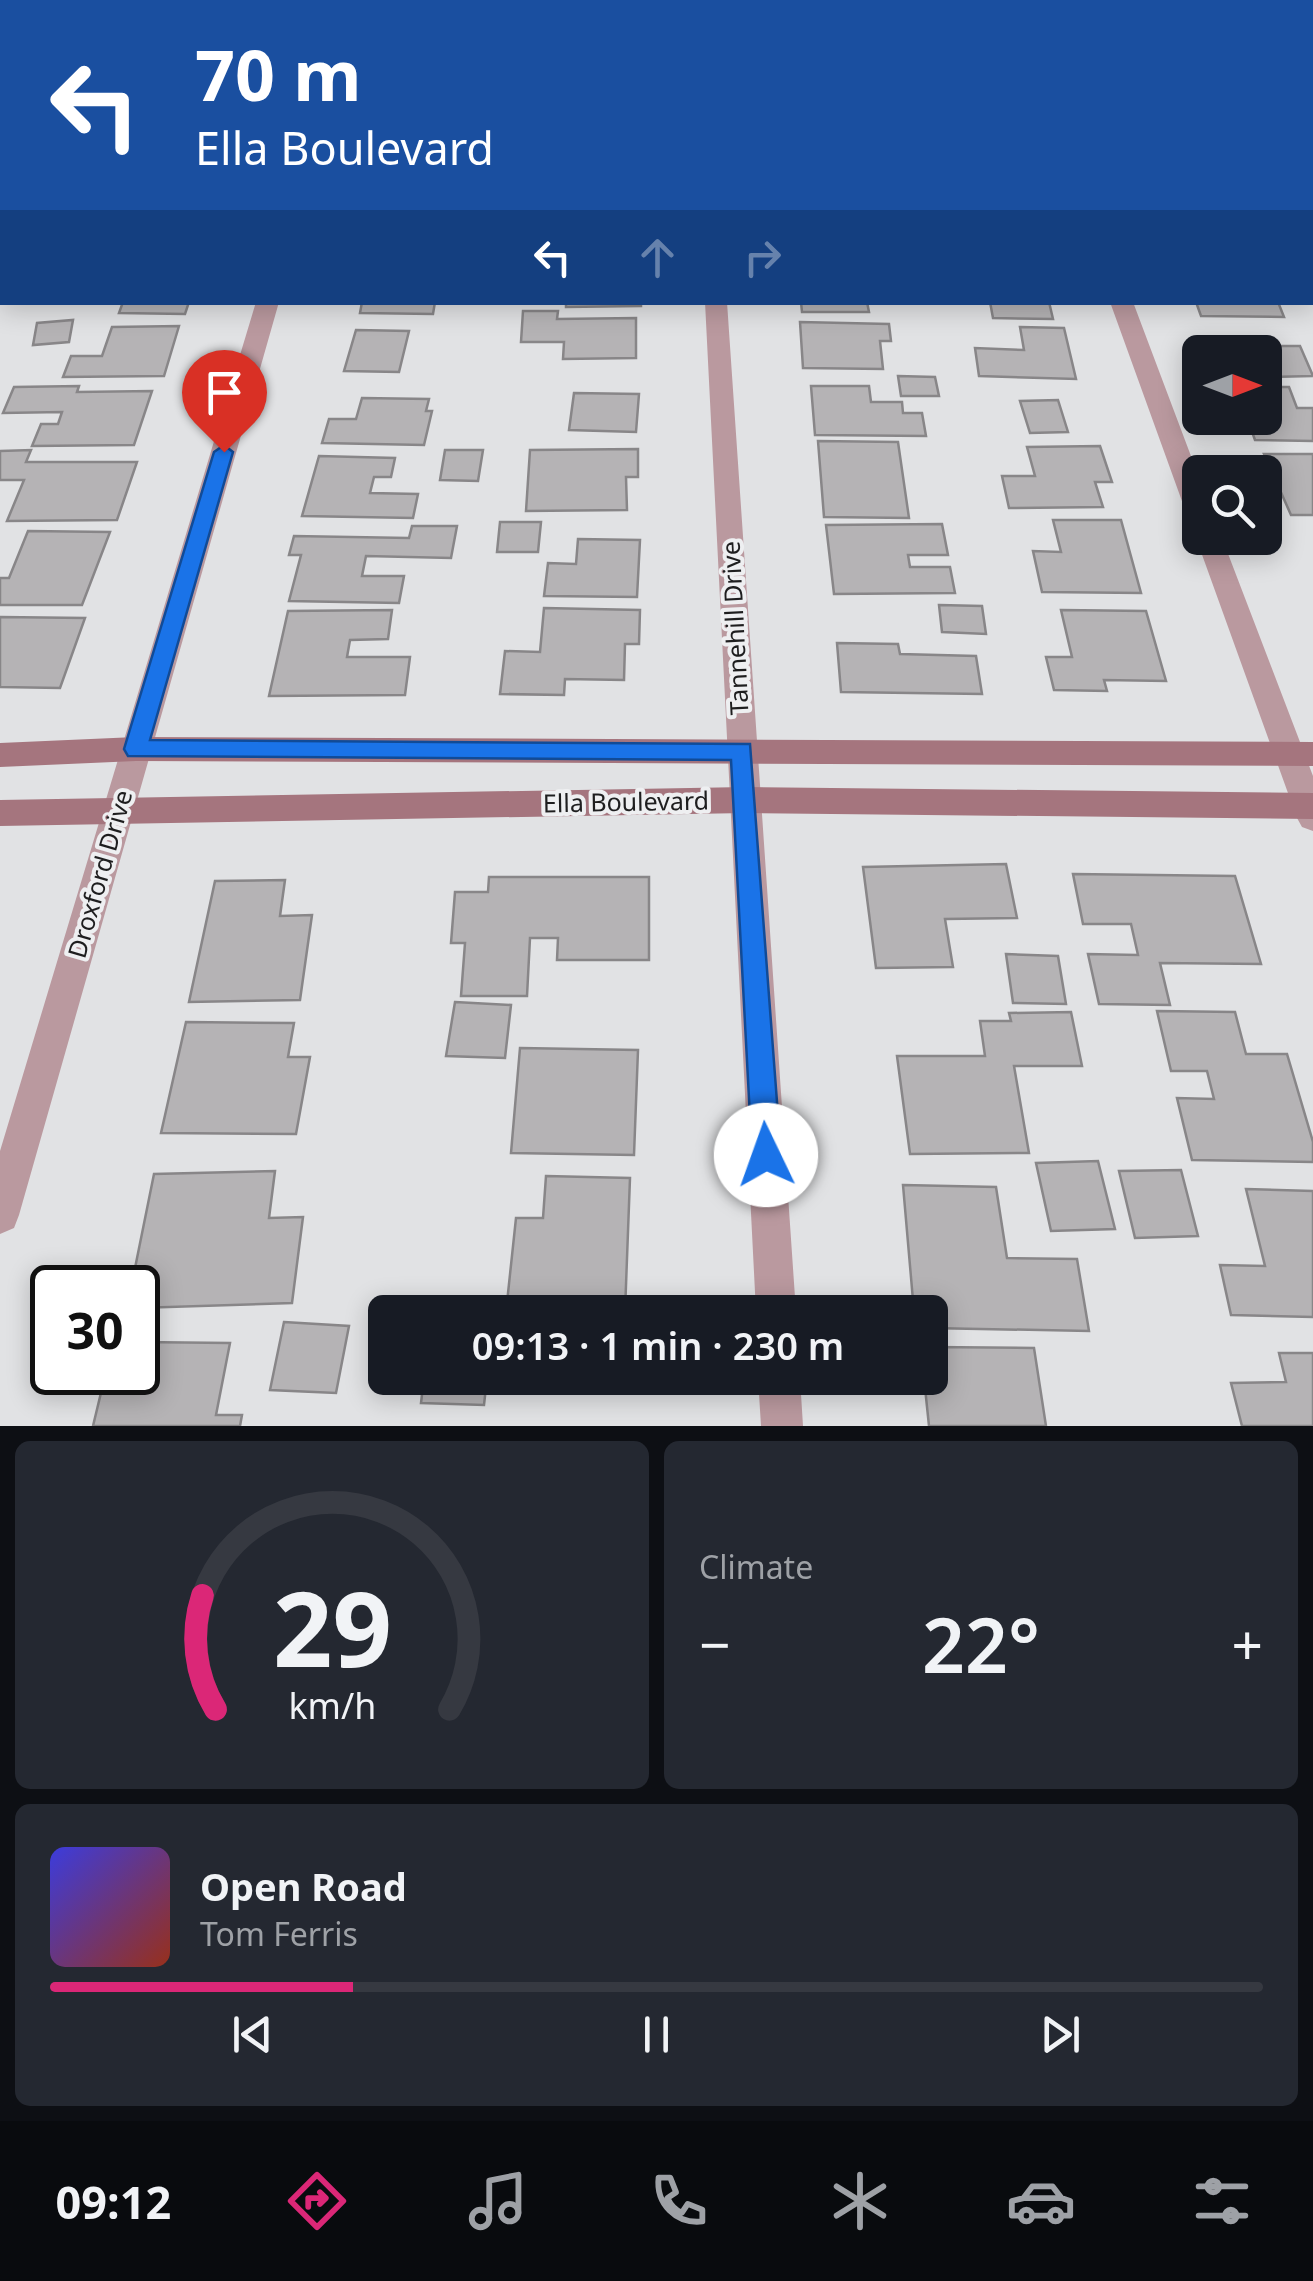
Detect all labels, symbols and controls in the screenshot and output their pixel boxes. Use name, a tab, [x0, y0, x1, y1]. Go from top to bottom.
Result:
text: 70 m	[195, 26, 362, 122]
icon: left	[30, 40, 160, 170]
text: Ella Boulevard	[195, 117, 494, 178]
icon: left	[525, 230, 580, 285]
icon: ahead	[630, 230, 685, 285]
icon: right	[735, 230, 790, 285]
north arrow	[1182, 335, 1282, 435]
map controls	[1182, 335, 1282, 555]
pin	[182, 350, 267, 453]
icon: arrive	[197, 365, 252, 420]
button: search	[1182, 455, 1282, 555]
street label: Tannehill Drive	[712, 540, 756, 716]
street label: Ella Boulevard	[543, 783, 709, 819]
street label: Droxford Drive	[59, 786, 139, 962]
position arrow	[714, 1103, 818, 1207]
speed limit sign: 30	[30, 1265, 160, 1395]
text: 09:13 · 1 min · 230 m	[472, 1319, 844, 1371]
text: Climate	[699, 1545, 813, 1588]
text: 29	[273, 1556, 391, 1697]
text: 22°	[922, 1593, 1040, 1695]
text: −	[699, 1606, 730, 1681]
text: +	[1232, 1606, 1263, 1681]
text: km/h	[288, 1681, 376, 1729]
text: Open Road	[200, 1860, 407, 1912]
text: Tom Ferris	[200, 1912, 358, 1955]
icon: previous	[225, 2007, 280, 2062]
icon: pause	[629, 2007, 684, 2062]
icon: next	[1033, 2007, 1088, 2062]
icon: directions	[282, 2166, 352, 2236]
icon: music	[463, 2166, 533, 2236]
icon: phone	[644, 2166, 714, 2236]
icon: climate	[825, 2166, 895, 2236]
icon: car	[1006, 2166, 1076, 2236]
icon: filters	[1187, 2166, 1257, 2236]
text: 09:12	[56, 2171, 171, 2232]

